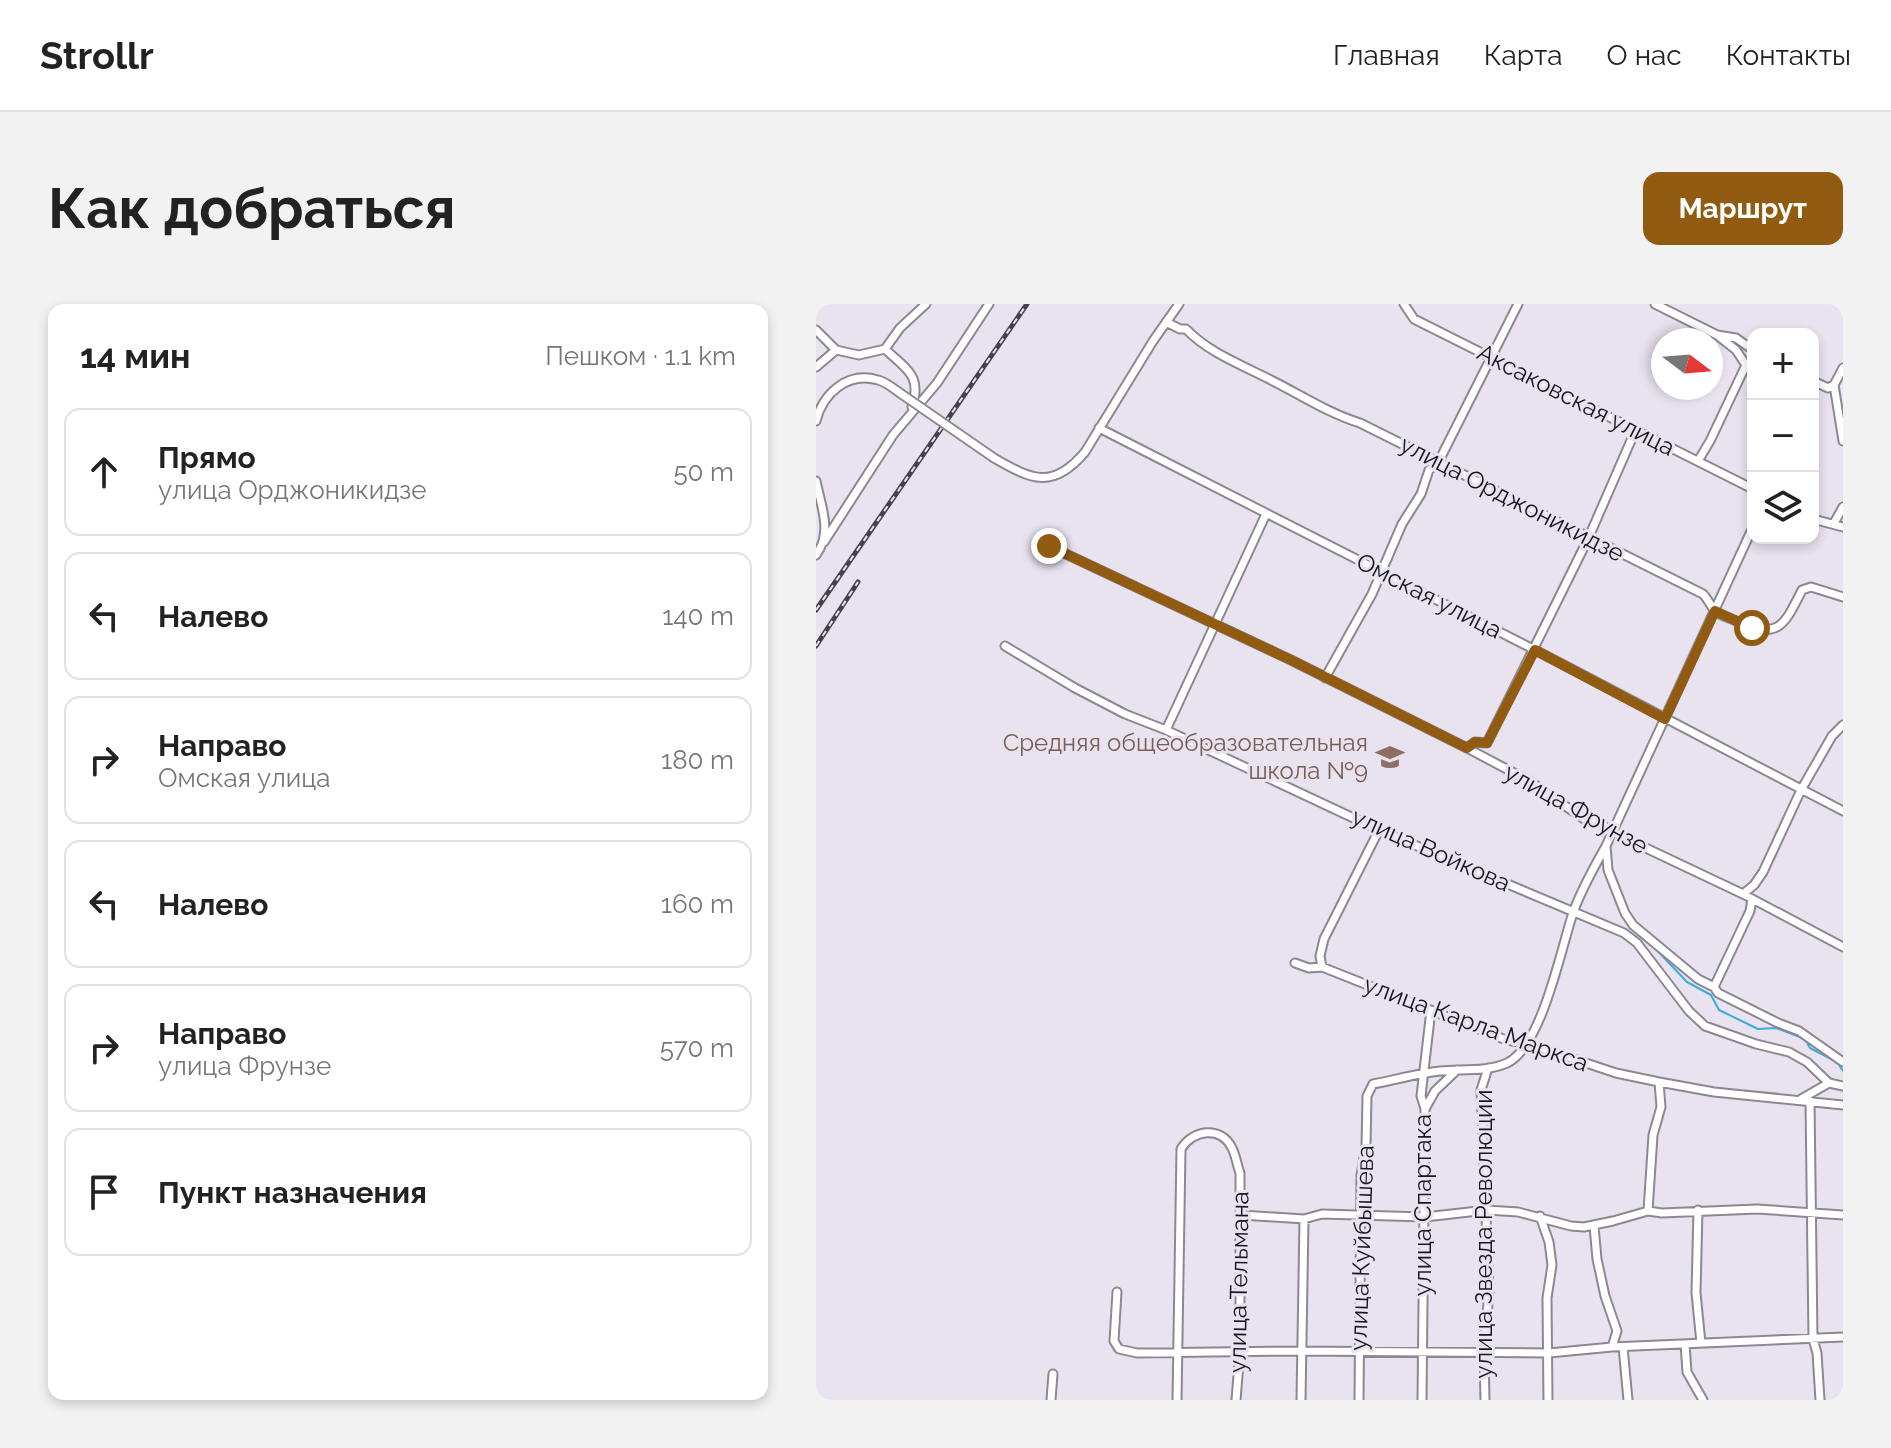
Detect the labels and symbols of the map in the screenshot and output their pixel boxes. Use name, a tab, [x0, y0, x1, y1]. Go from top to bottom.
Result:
north arrow	[1651, 328, 1723, 400]
street label: Аксаковская улица	[1473, 337, 1680, 462]
street label: улица Орджоникидзе	[1395, 429, 1629, 568]
route end	[1031, 528, 1067, 564]
street label: Омская улица	[1352, 546, 1507, 645]
route start	[1734, 610, 1770, 646]
place label: Средняя общеобразовательная школа №9	[1003, 728, 1368, 785]
school or university icon: Средняя общеобразовательная школа №9	[1375, 742, 1405, 772]
street label: улица Фрунзе	[1499, 757, 1653, 860]
street label: улица Войкова	[1347, 802, 1515, 897]
street label: улица Карла Маркса	[1360, 969, 1592, 1078]
street label: улица Звезда Революции	[1469, 1089, 1498, 1379]
street label: улица Спартака	[1408, 1114, 1437, 1296]
street label: улица Куйбышева	[1343, 1145, 1380, 1351]
street label: улица Тельмана	[1222, 1191, 1255, 1373]

